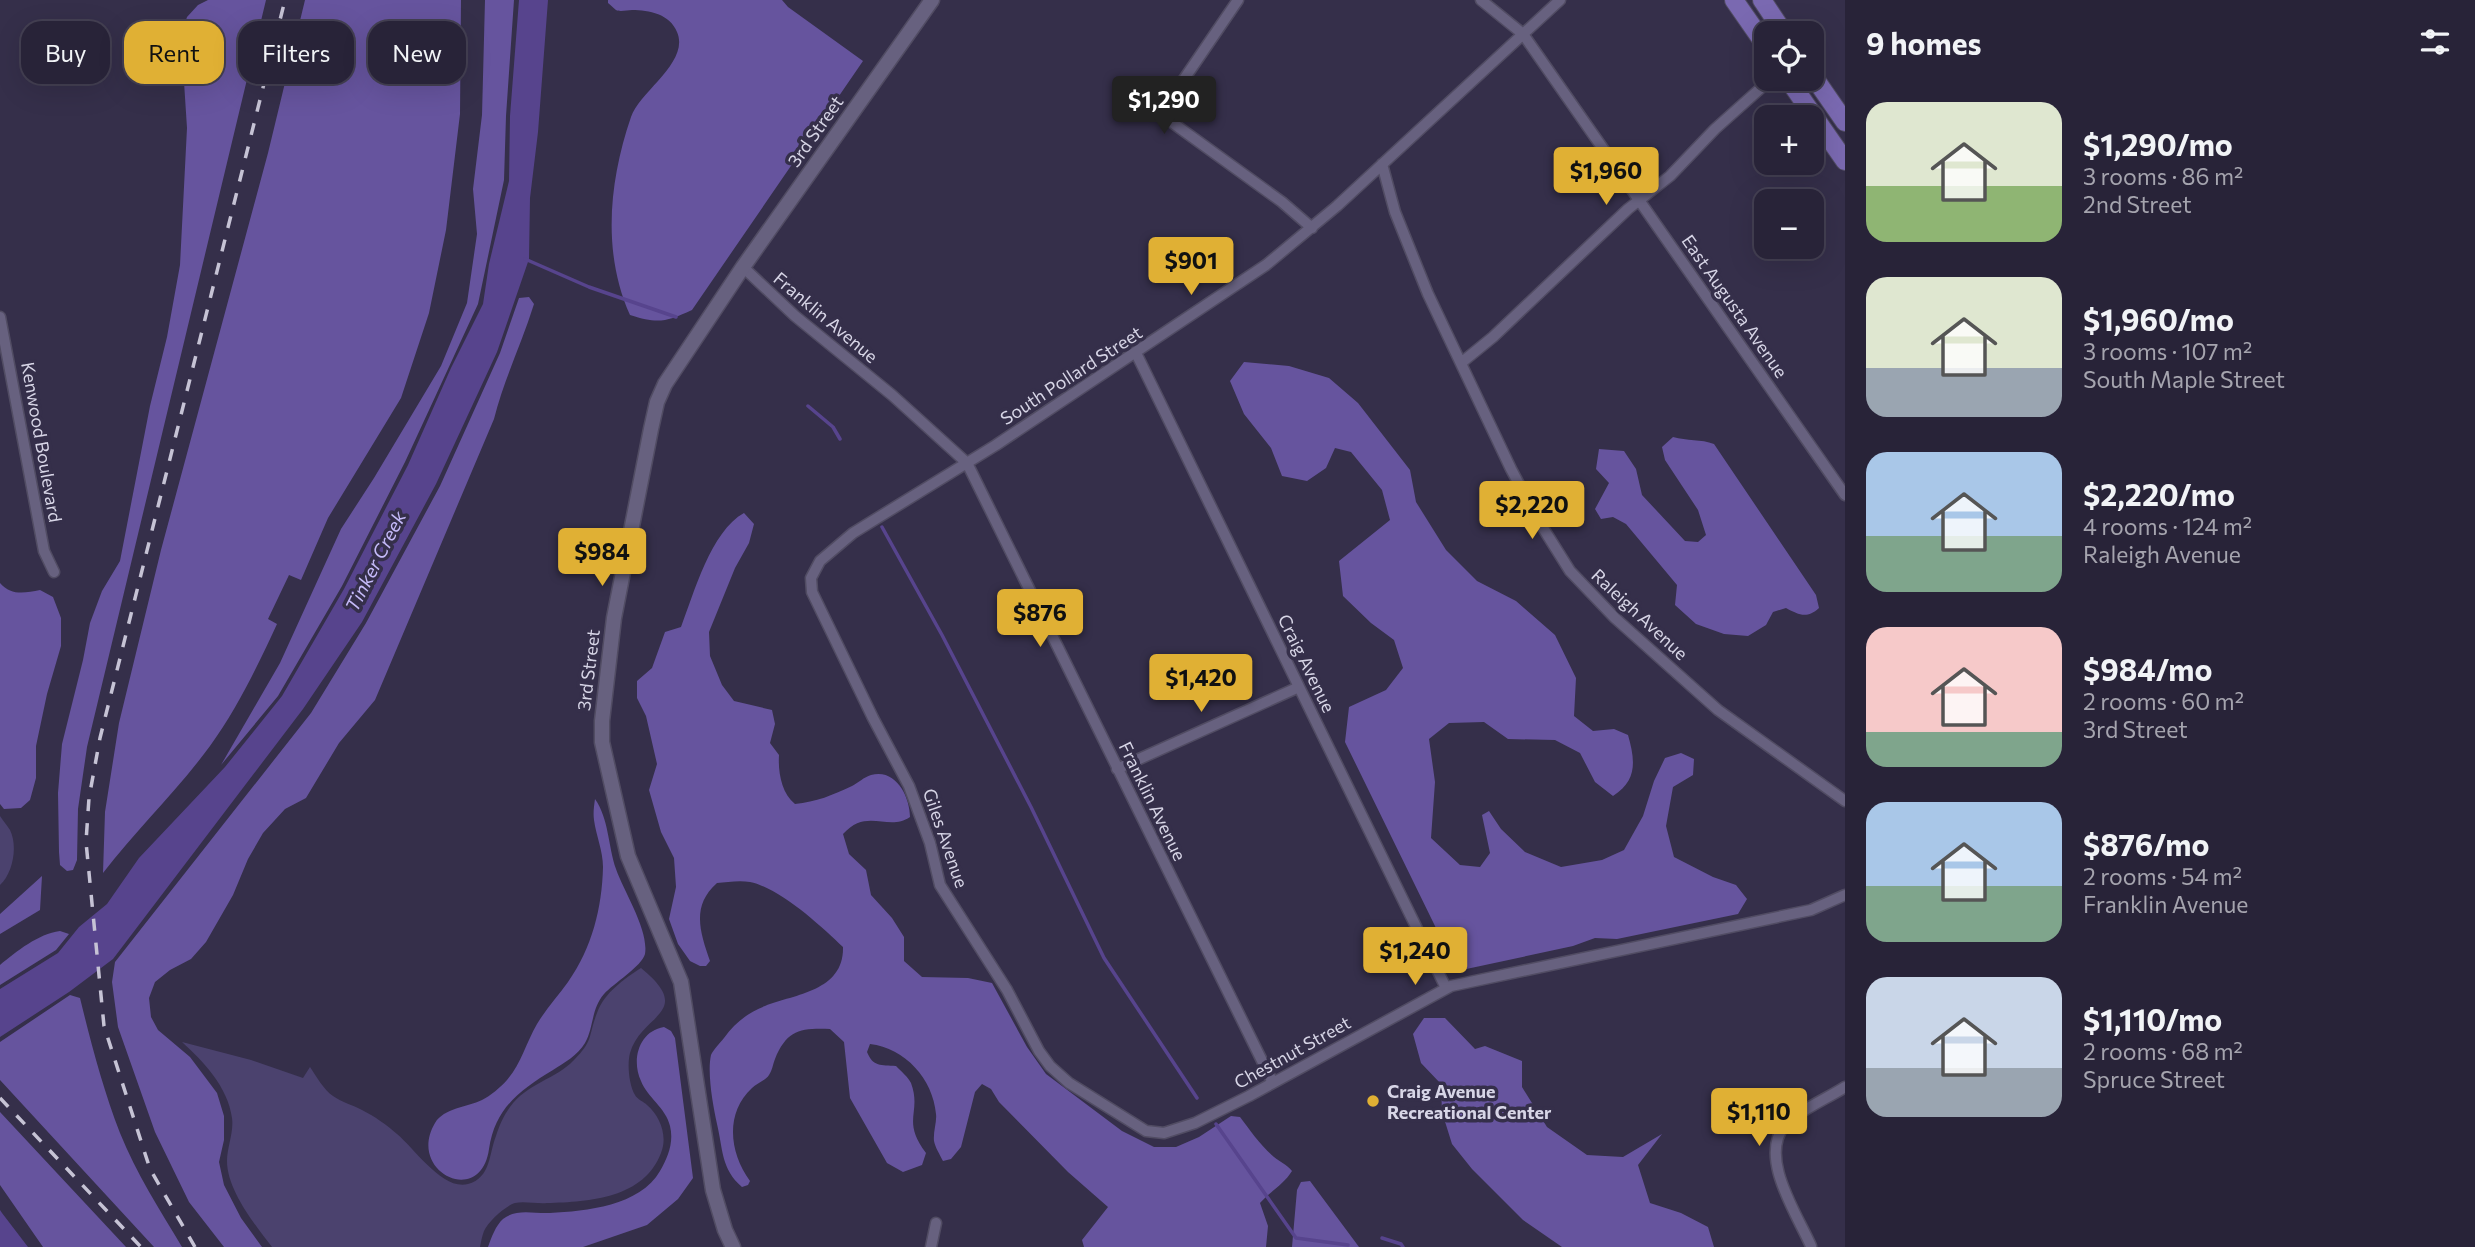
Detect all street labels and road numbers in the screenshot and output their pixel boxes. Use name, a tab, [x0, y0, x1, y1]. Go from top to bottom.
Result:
street label: 3rd Street	[783, 91, 847, 171]
street label: East Augusta Avenue	[1677, 230, 1793, 382]
street label: Franklin Avenue	[769, 267, 883, 367]
street label: South Pollard Street	[996, 321, 1146, 429]
street label: Kenwood Boulevard	[17, 360, 67, 524]
street label: Raleigh Avenue	[1587, 564, 1693, 664]
street label: Craig Avenue	[1274, 610, 1340, 716]
street label: 3rd Street	[572, 628, 604, 712]
street label: Franklin Avenue	[1115, 738, 1191, 864]
street label: Giles Avenue	[919, 785, 973, 891]
street label: Chestnut Street	[1230, 1011, 1354, 1093]

